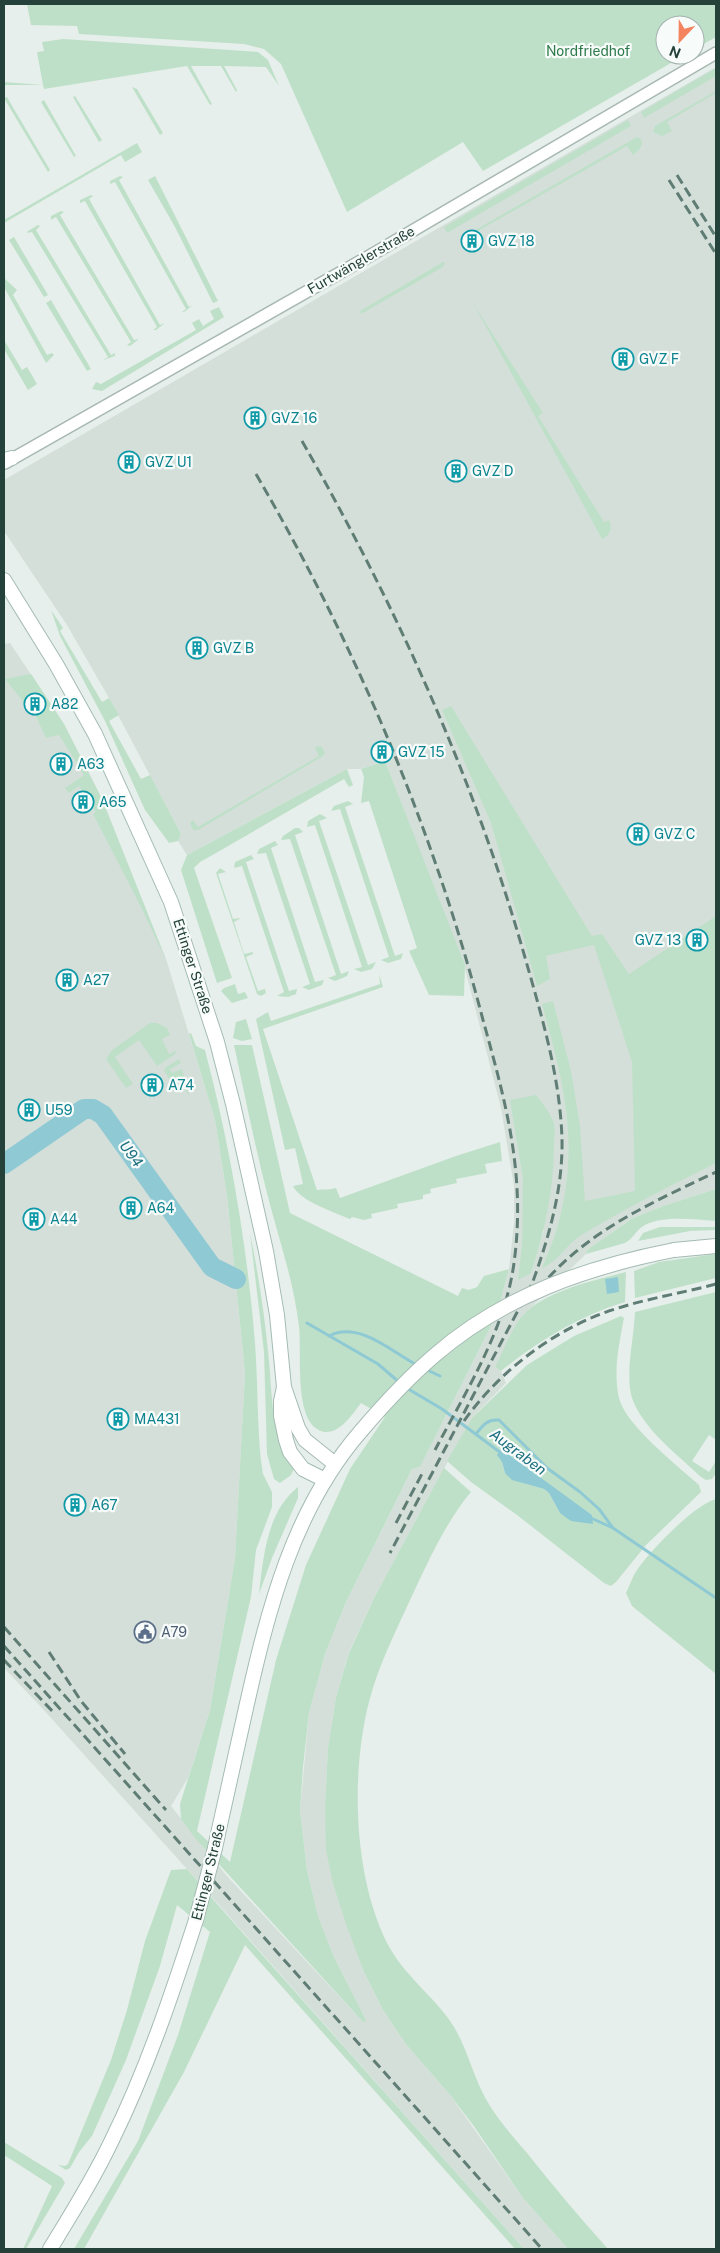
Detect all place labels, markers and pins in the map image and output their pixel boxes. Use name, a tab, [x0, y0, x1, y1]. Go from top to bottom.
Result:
building icon: GVZ 18	[460, 229, 484, 253]
place label: GVZ 18	[488, 233, 535, 249]
building icon: GVZ F	[611, 347, 635, 371]
place label: GVZ F	[639, 351, 679, 367]
building icon: GVZ 16	[243, 406, 267, 430]
place label: GVZ 16	[271, 410, 317, 426]
building icon: GVZ U1	[117, 450, 141, 474]
place label: GVZ U1	[145, 454, 192, 470]
building icon: GVZ D	[444, 459, 468, 483]
place label: GVZ D	[472, 463, 513, 479]
building icon: GVZ B	[185, 636, 209, 660]
place label: GVZ B	[213, 640, 254, 656]
building icon: A82	[23, 692, 47, 716]
place label: A82	[51, 696, 78, 712]
building icon: GVZ 15	[370, 740, 394, 764]
place label: GVZ 15	[398, 744, 444, 760]
building icon: A63	[49, 752, 73, 776]
place label: A63	[77, 756, 104, 772]
building icon: A65	[71, 790, 95, 814]
place label: A65	[99, 794, 127, 810]
building icon: GVZ C	[626, 822, 650, 846]
place label: GVZ C	[654, 826, 695, 842]
building icon: GVZ 13	[685, 928, 709, 952]
place label: GVZ 13	[635, 932, 681, 948]
building icon: A27	[55, 968, 79, 992]
place label: A27	[83, 972, 110, 988]
building icon: A74	[140, 1073, 164, 1097]
place label: A74	[168, 1077, 194, 1093]
building icon: U59	[17, 1098, 41, 1122]
place label: U59	[45, 1102, 73, 1118]
building icon: A64	[119, 1196, 143, 1220]
place label: A64	[147, 1200, 175, 1216]
building icon: A44	[22, 1207, 46, 1231]
place label: A44	[50, 1211, 78, 1227]
building icon: MA431	[106, 1407, 130, 1431]
place label: MA431	[134, 1411, 180, 1427]
building icon: A67	[63, 1493, 87, 1517]
place label: A67	[91, 1497, 118, 1513]
public building icon: A79	[133, 1620, 157, 1644]
place label: A79	[161, 1624, 187, 1640]

